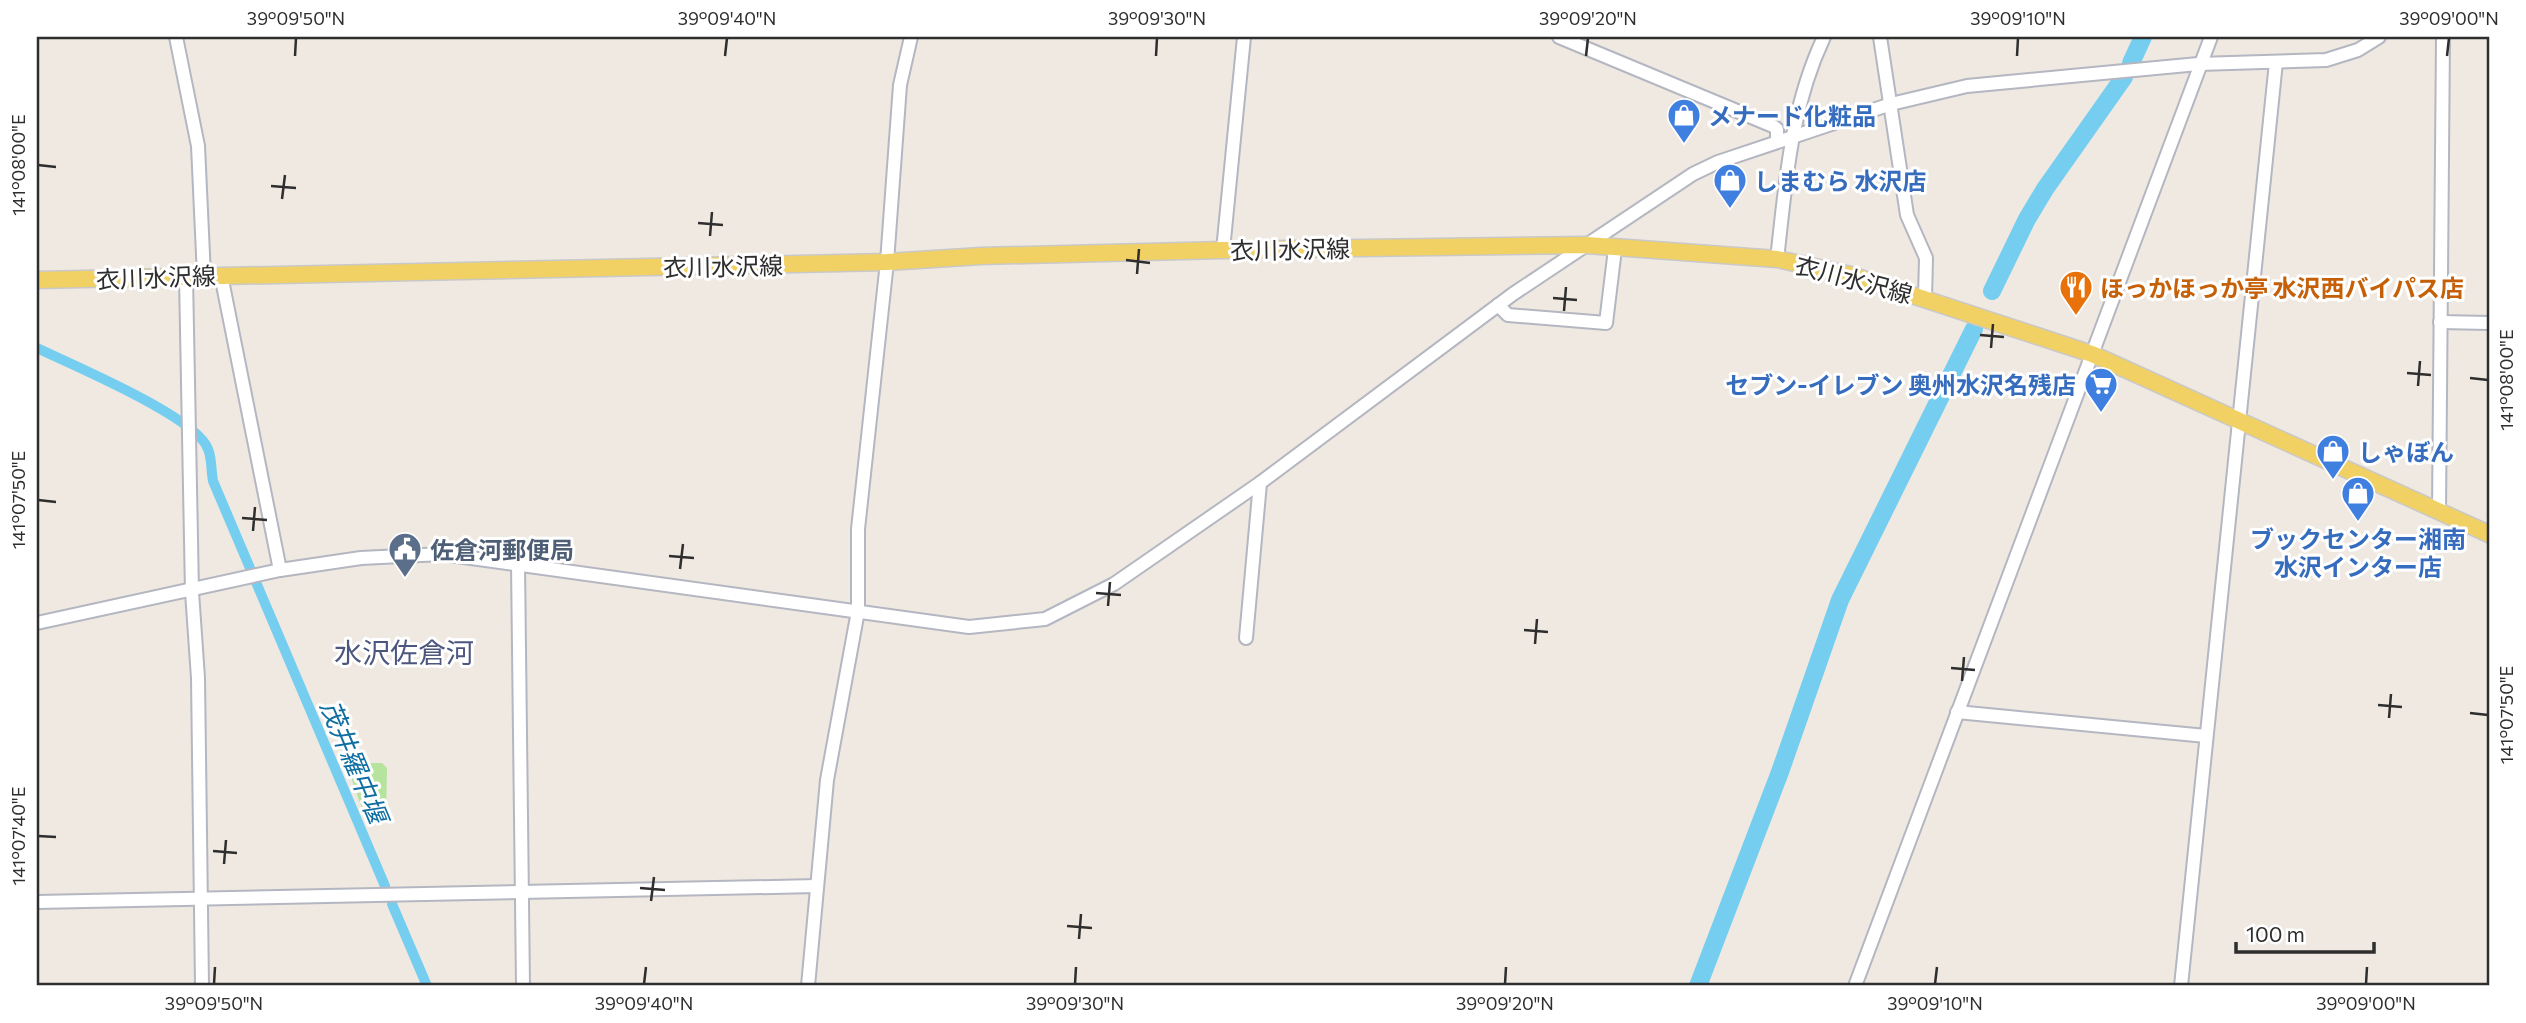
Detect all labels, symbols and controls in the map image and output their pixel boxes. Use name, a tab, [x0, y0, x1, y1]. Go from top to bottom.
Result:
text: 39°09'50"N	[247, 7, 345, 29]
text: 39°09'40"N	[678, 7, 776, 29]
text: 39°09'30"N	[1108, 7, 1206, 29]
text: 39°09'20"N	[1539, 7, 1637, 29]
text: 39°09'10"N	[1970, 7, 2066, 29]
text: 39°09'00"N	[2399, 7, 2499, 29]
shop icon: メナード化粧品	[1665, 96, 1703, 145]
place label: メナード化粧品	[1708, 101, 1876, 130]
text: 141°08'00"E	[7, 114, 29, 216]
shop icon: しまむら 水沢店	[1711, 161, 1749, 210]
place label: しまむら 水沢店	[1754, 166, 1927, 195]
street label: 衣川水沢線	[1230, 233, 1350, 265]
street label: 衣川水沢線	[1792, 249, 1916, 309]
street label: 衣川水沢線	[663, 250, 783, 282]
street label: 衣川水沢線	[96, 260, 216, 294]
restaurant icon: ほっかほっか亭 水沢西バイパス店	[2057, 268, 2095, 317]
place label: ほっかほっか亭 水沢西バイパス店	[2100, 273, 2464, 302]
text: 141°08'00"E	[2495, 329, 2517, 431]
supermarket icon: セブン-イレブン 奥州水沢名残店	[2082, 365, 2120, 414]
place label: セブン-イレブン 奥州水沢名残店	[1725, 370, 2076, 399]
shop icon: しゃぼん	[2314, 432, 2352, 481]
place label: しゃぼん	[2358, 437, 2454, 466]
text: 141°07'50"E	[7, 451, 29, 549]
shop icon: ブックセンター湘南 水沢インター店	[2339, 474, 2377, 523]
place label: ブックセンター湘南 水沢インター店	[2250, 524, 2466, 581]
public building icon: 佐倉河郵便局	[386, 530, 424, 579]
place label: 佐倉河郵便局	[430, 535, 574, 564]
district label: 水沢佐倉河	[334, 635, 474, 669]
text: 141°07'50"E	[2495, 666, 2517, 764]
water label: 茂井羅中堰	[315, 695, 396, 831]
text: 141°07'40"E	[7, 787, 29, 886]
scale bar	[2236, 911, 2374, 955]
text: 100 m	[2246, 921, 2305, 946]
text: 39°09'50"N	[165, 992, 263, 1014]
text: 39°09'40"N	[595, 992, 693, 1014]
text: 39°09'30"N	[1026, 992, 1124, 1014]
text: 39°09'20"N	[1456, 992, 1554, 1014]
text: 39°09'10"N	[1887, 992, 1983, 1014]
text: 39°09'00"N	[2316, 992, 2416, 1014]

